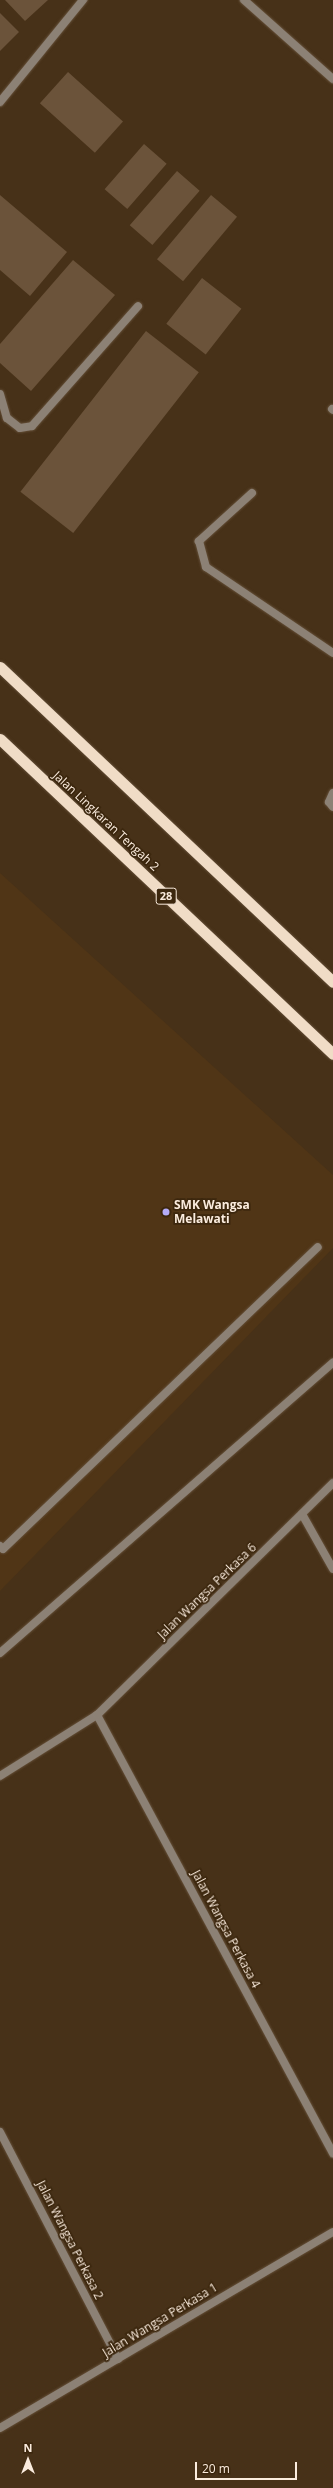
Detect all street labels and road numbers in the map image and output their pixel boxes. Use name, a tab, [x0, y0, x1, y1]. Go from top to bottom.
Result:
street label: Jalan Lingkaran Tengah 2	[50, 768, 162, 874]
road number: 28	[155, 887, 177, 905]
street label: Jalan Wangsa Perkasa 6	[155, 1540, 259, 1642]
street label: Jalan Wangsa Perkasa 4	[189, 1868, 263, 1990]
street label: Jalan Wangsa Perkasa 2	[34, 2178, 106, 2302]
street label: Jalan Wangsa Perkasa 1	[100, 2280, 220, 2360]

